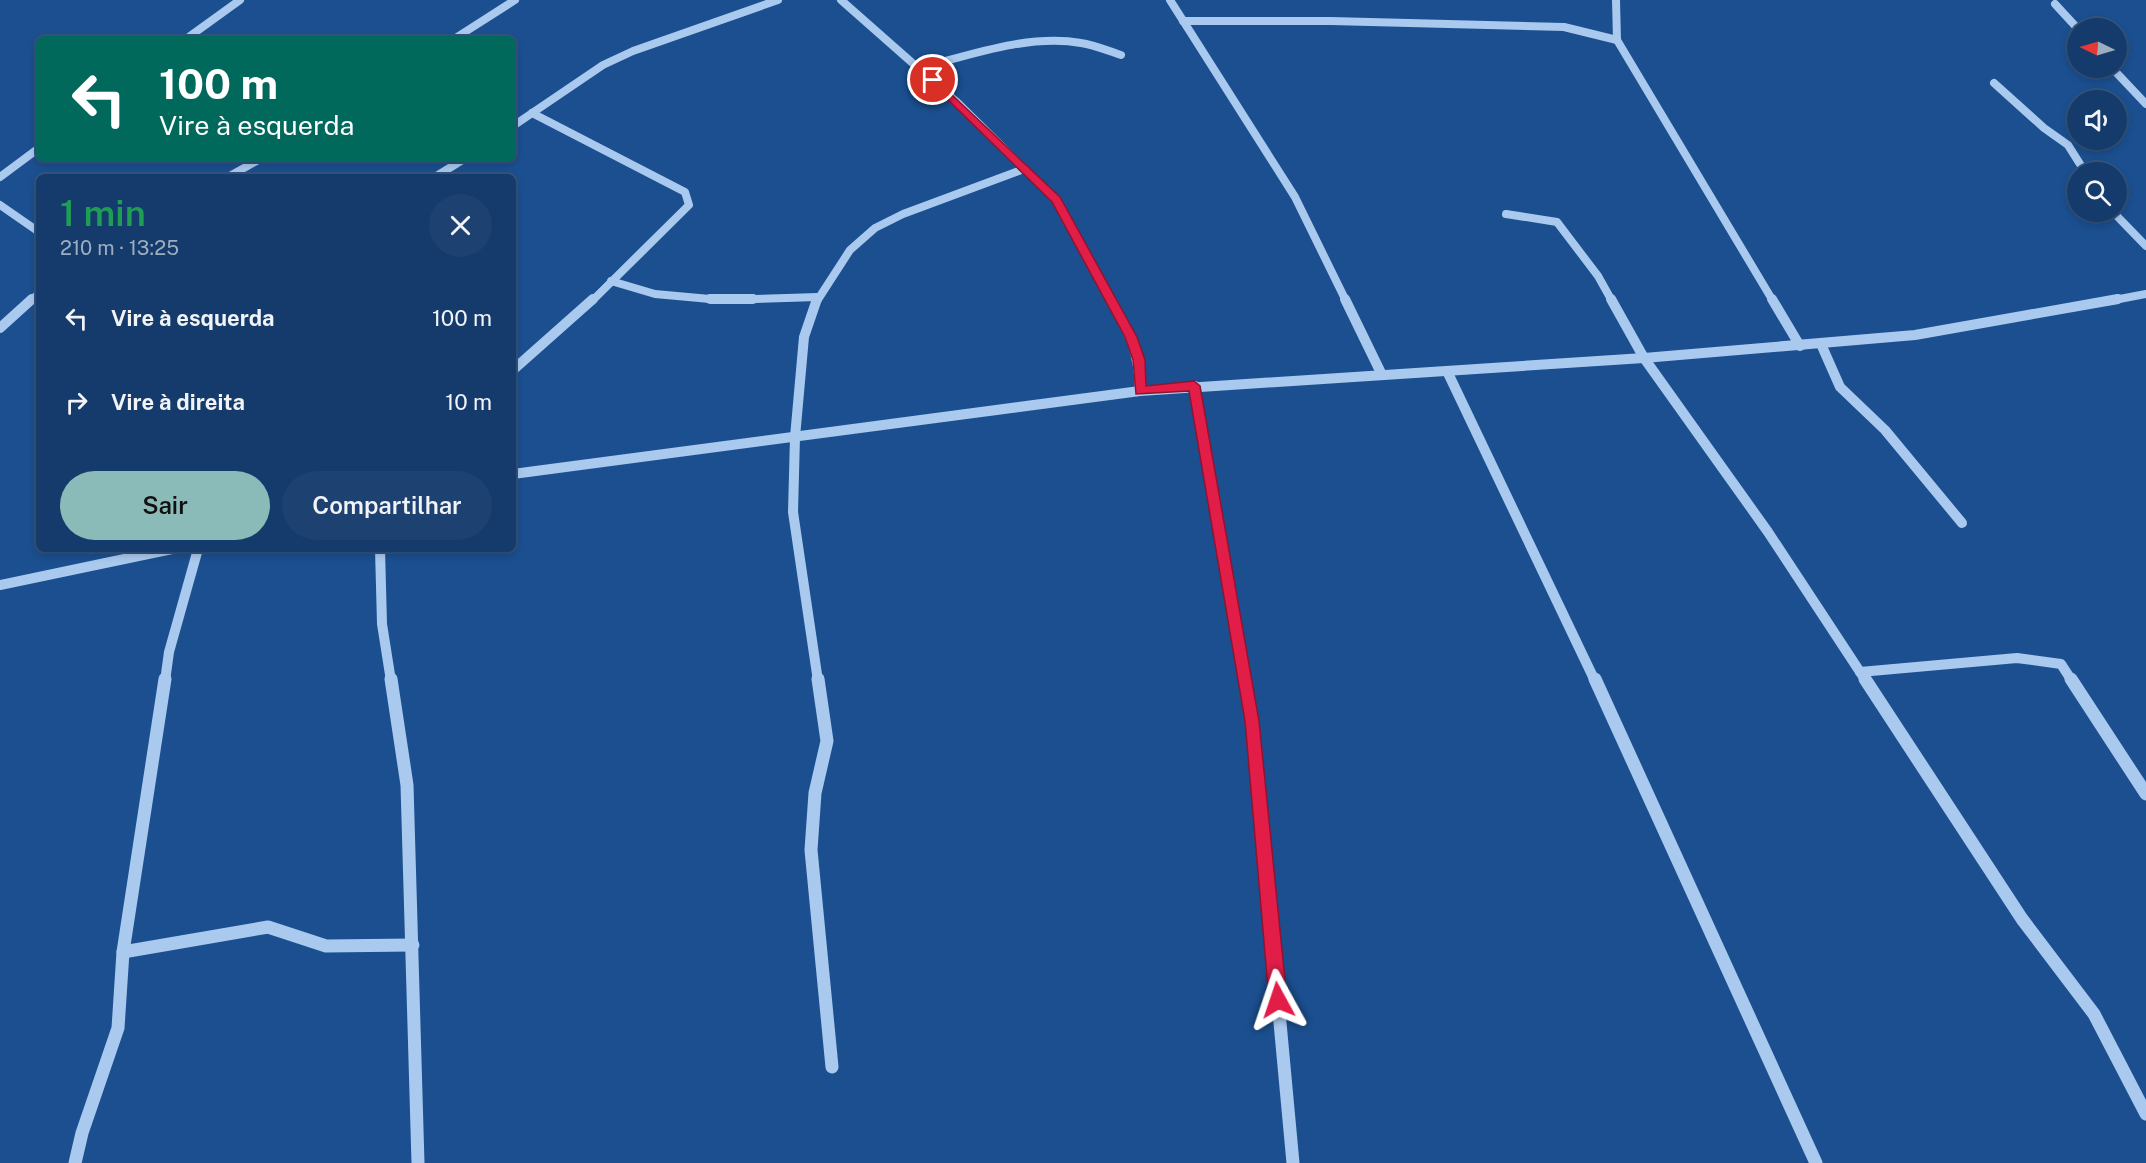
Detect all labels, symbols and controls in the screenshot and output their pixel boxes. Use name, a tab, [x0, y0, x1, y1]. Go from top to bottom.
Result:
north arrow	[2067, 18, 2127, 78]
map controls	[2067, 18, 2127, 222]
pin	[907, 54, 958, 105]
text: 100 m	[159, 59, 278, 108]
icon: left	[60, 60, 138, 138]
icon: arrive	[916, 63, 949, 96]
button: sound	[2067, 90, 2127, 150]
text: Vire à esquerda	[159, 109, 354, 141]
button: search	[2067, 162, 2127, 222]
text: 1 min	[60, 192, 146, 234]
button: close	[429, 194, 492, 257]
text: 210 m · 13:25	[60, 236, 179, 260]
icon: left	[60, 302, 93, 335]
text: Vire à esquerda	[111, 305, 275, 331]
text: 100 m	[432, 305, 492, 331]
icon: right	[60, 386, 93, 419]
text: Vire à direita	[111, 389, 245, 415]
text: 10 m	[445, 389, 492, 415]
button: Sair	[60, 471, 270, 540]
button: Compartilhar	[282, 471, 492, 540]
position arrow	[1246, 968, 1310, 1032]

